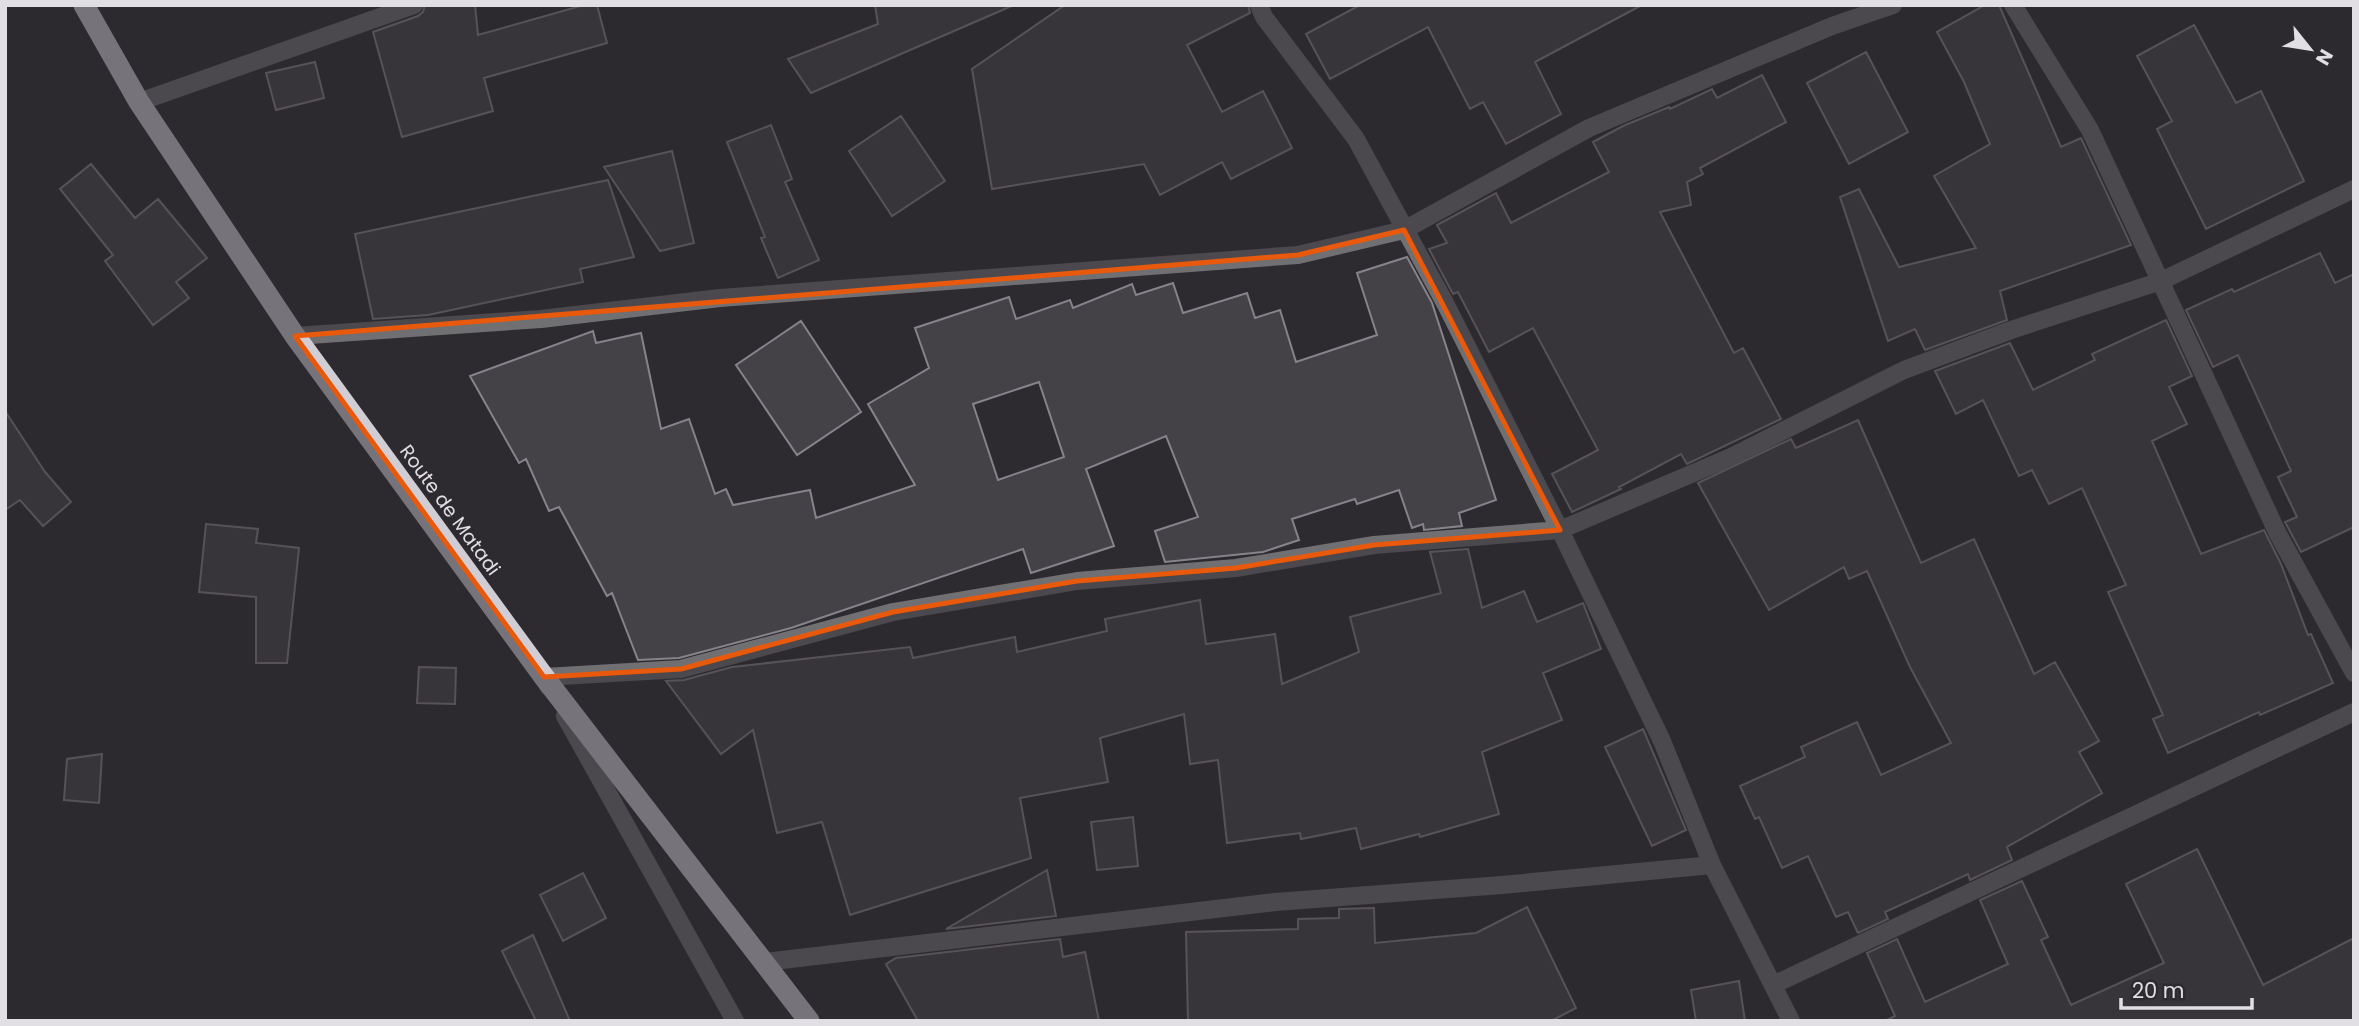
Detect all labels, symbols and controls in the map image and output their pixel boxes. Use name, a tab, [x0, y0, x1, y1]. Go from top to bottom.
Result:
north arrow	[2275, 14, 2345, 84]
text: N	[2309, 44, 2340, 70]
street label: Route de Matadi	[393, 439, 507, 581]
scale bar	[2121, 967, 2252, 1011]
text: 20 m	[2132, 976, 2185, 1005]

